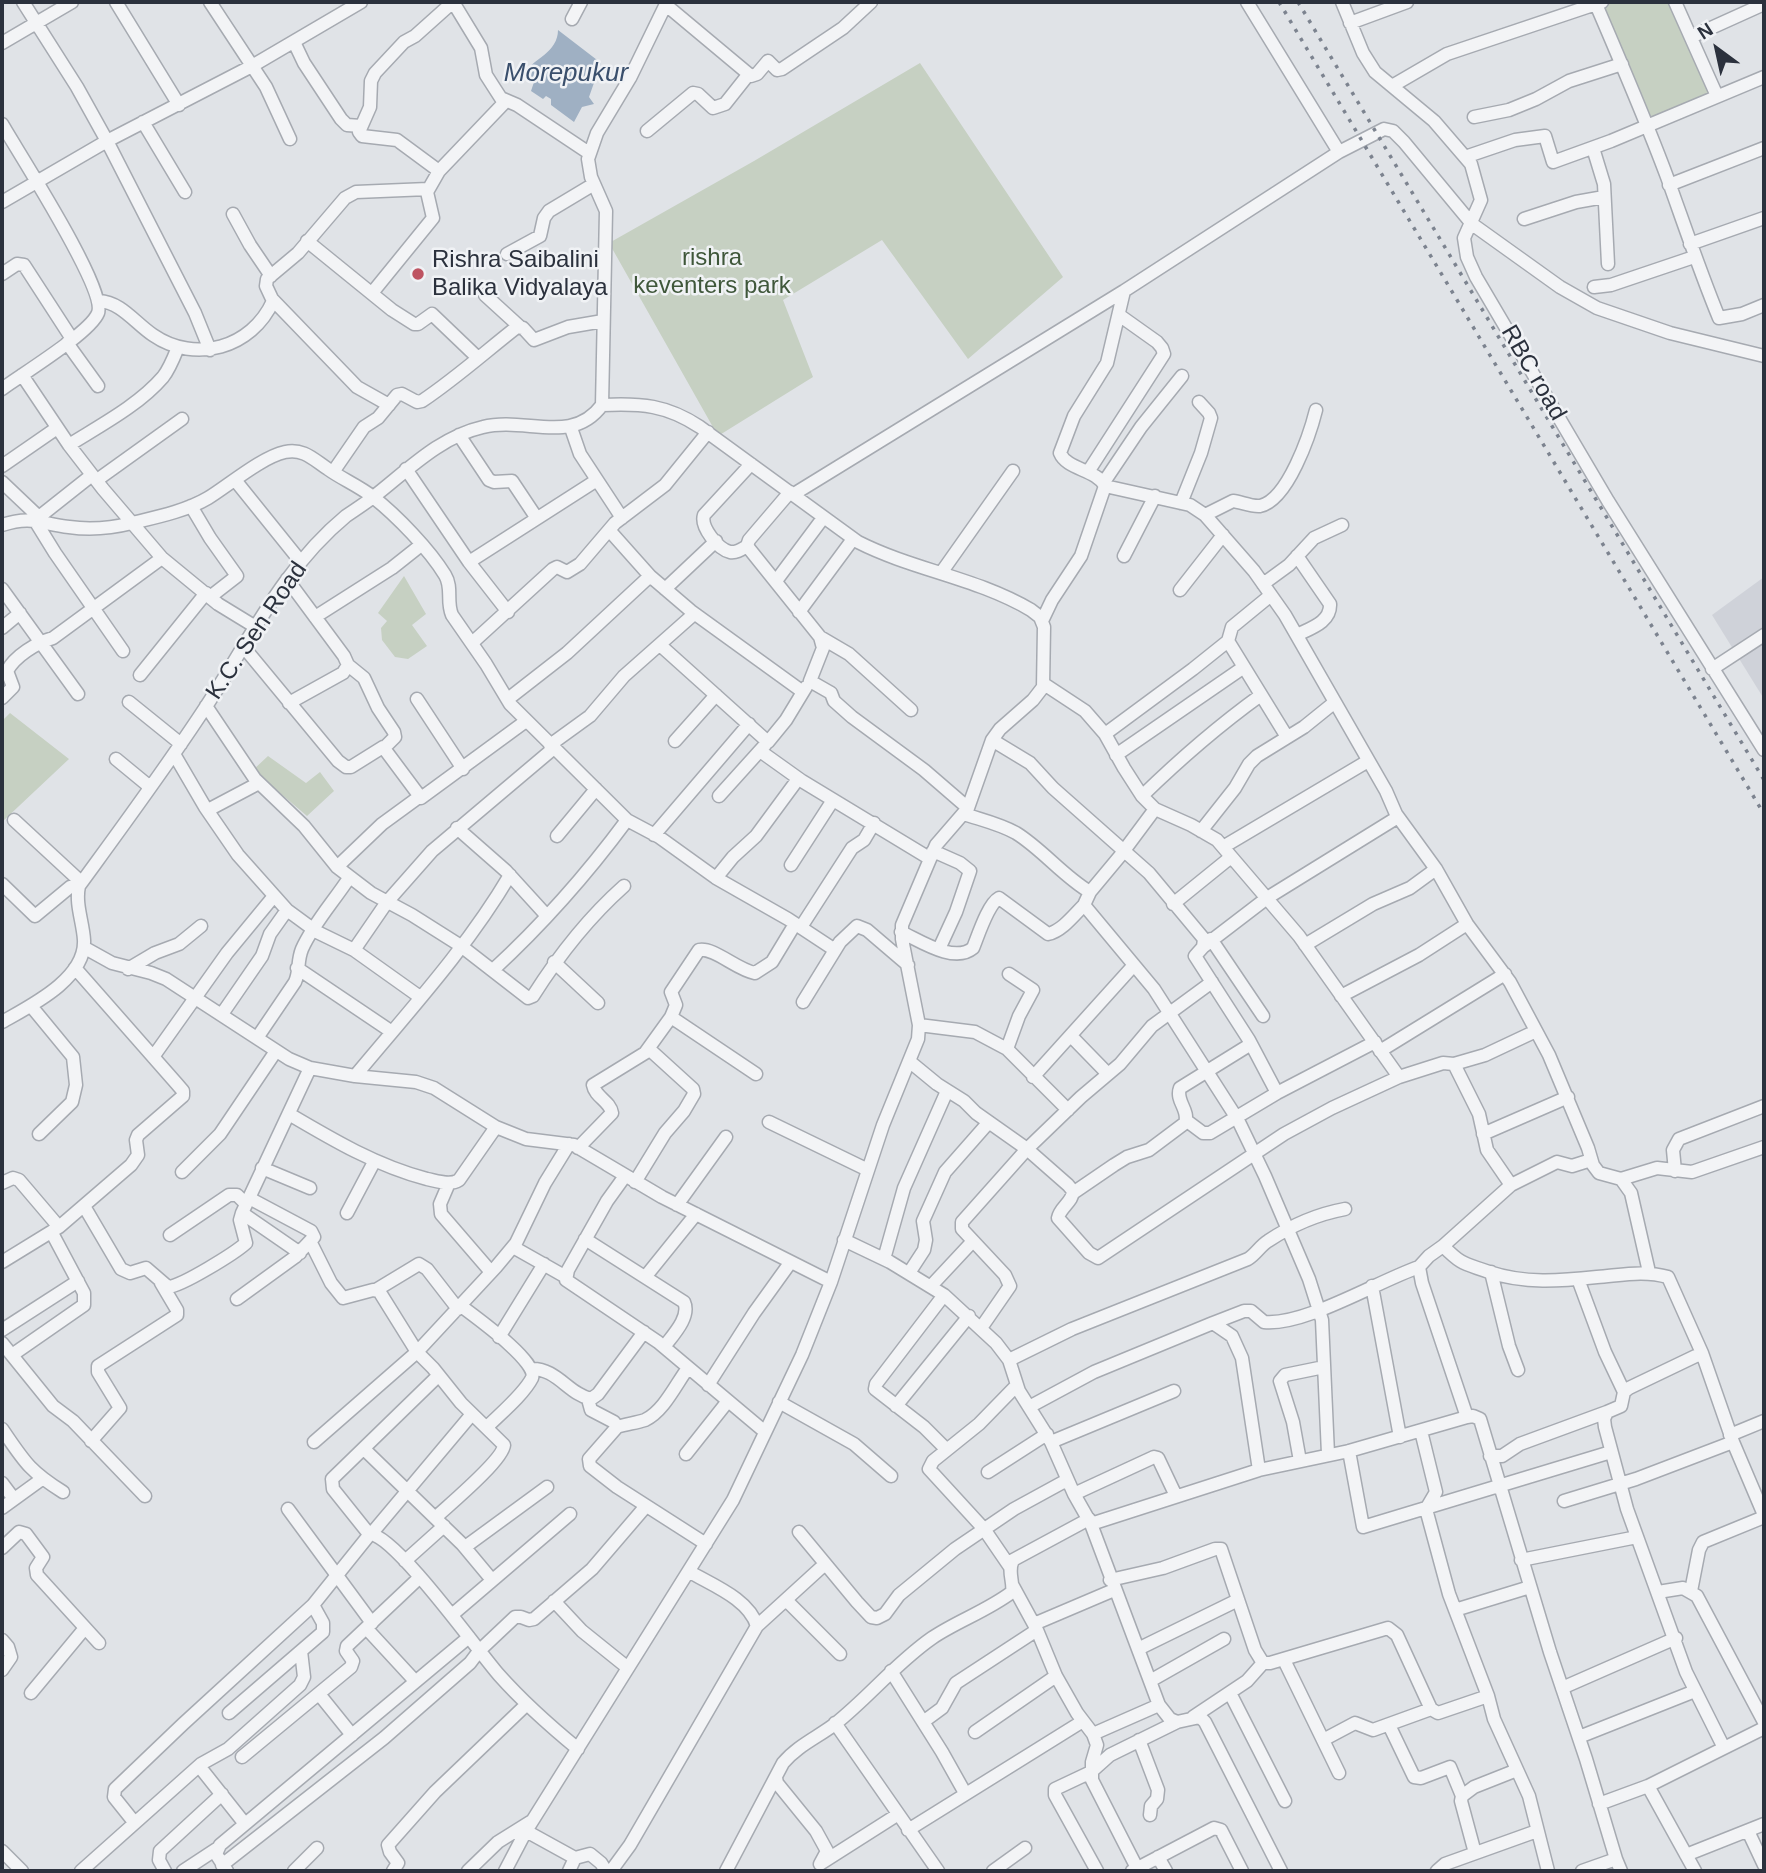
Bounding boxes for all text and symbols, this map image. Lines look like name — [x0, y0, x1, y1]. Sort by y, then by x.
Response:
north arrow — [1682, 14, 1752, 84]
text: N — [1694, 18, 1717, 44]
water label: Morepukur — [504, 58, 628, 90]
park label: rishra keventers park — [633, 244, 791, 300]
place label: Rishra Saibalini Balika Vidyalaya — [432, 246, 608, 302]
marker: Rishra Saibalini Balika Vidyalaya — [410, 266, 426, 282]
street label: RBC road — [1494, 320, 1572, 426]
street label: K.C. Sen Road — [200, 557, 314, 705]

